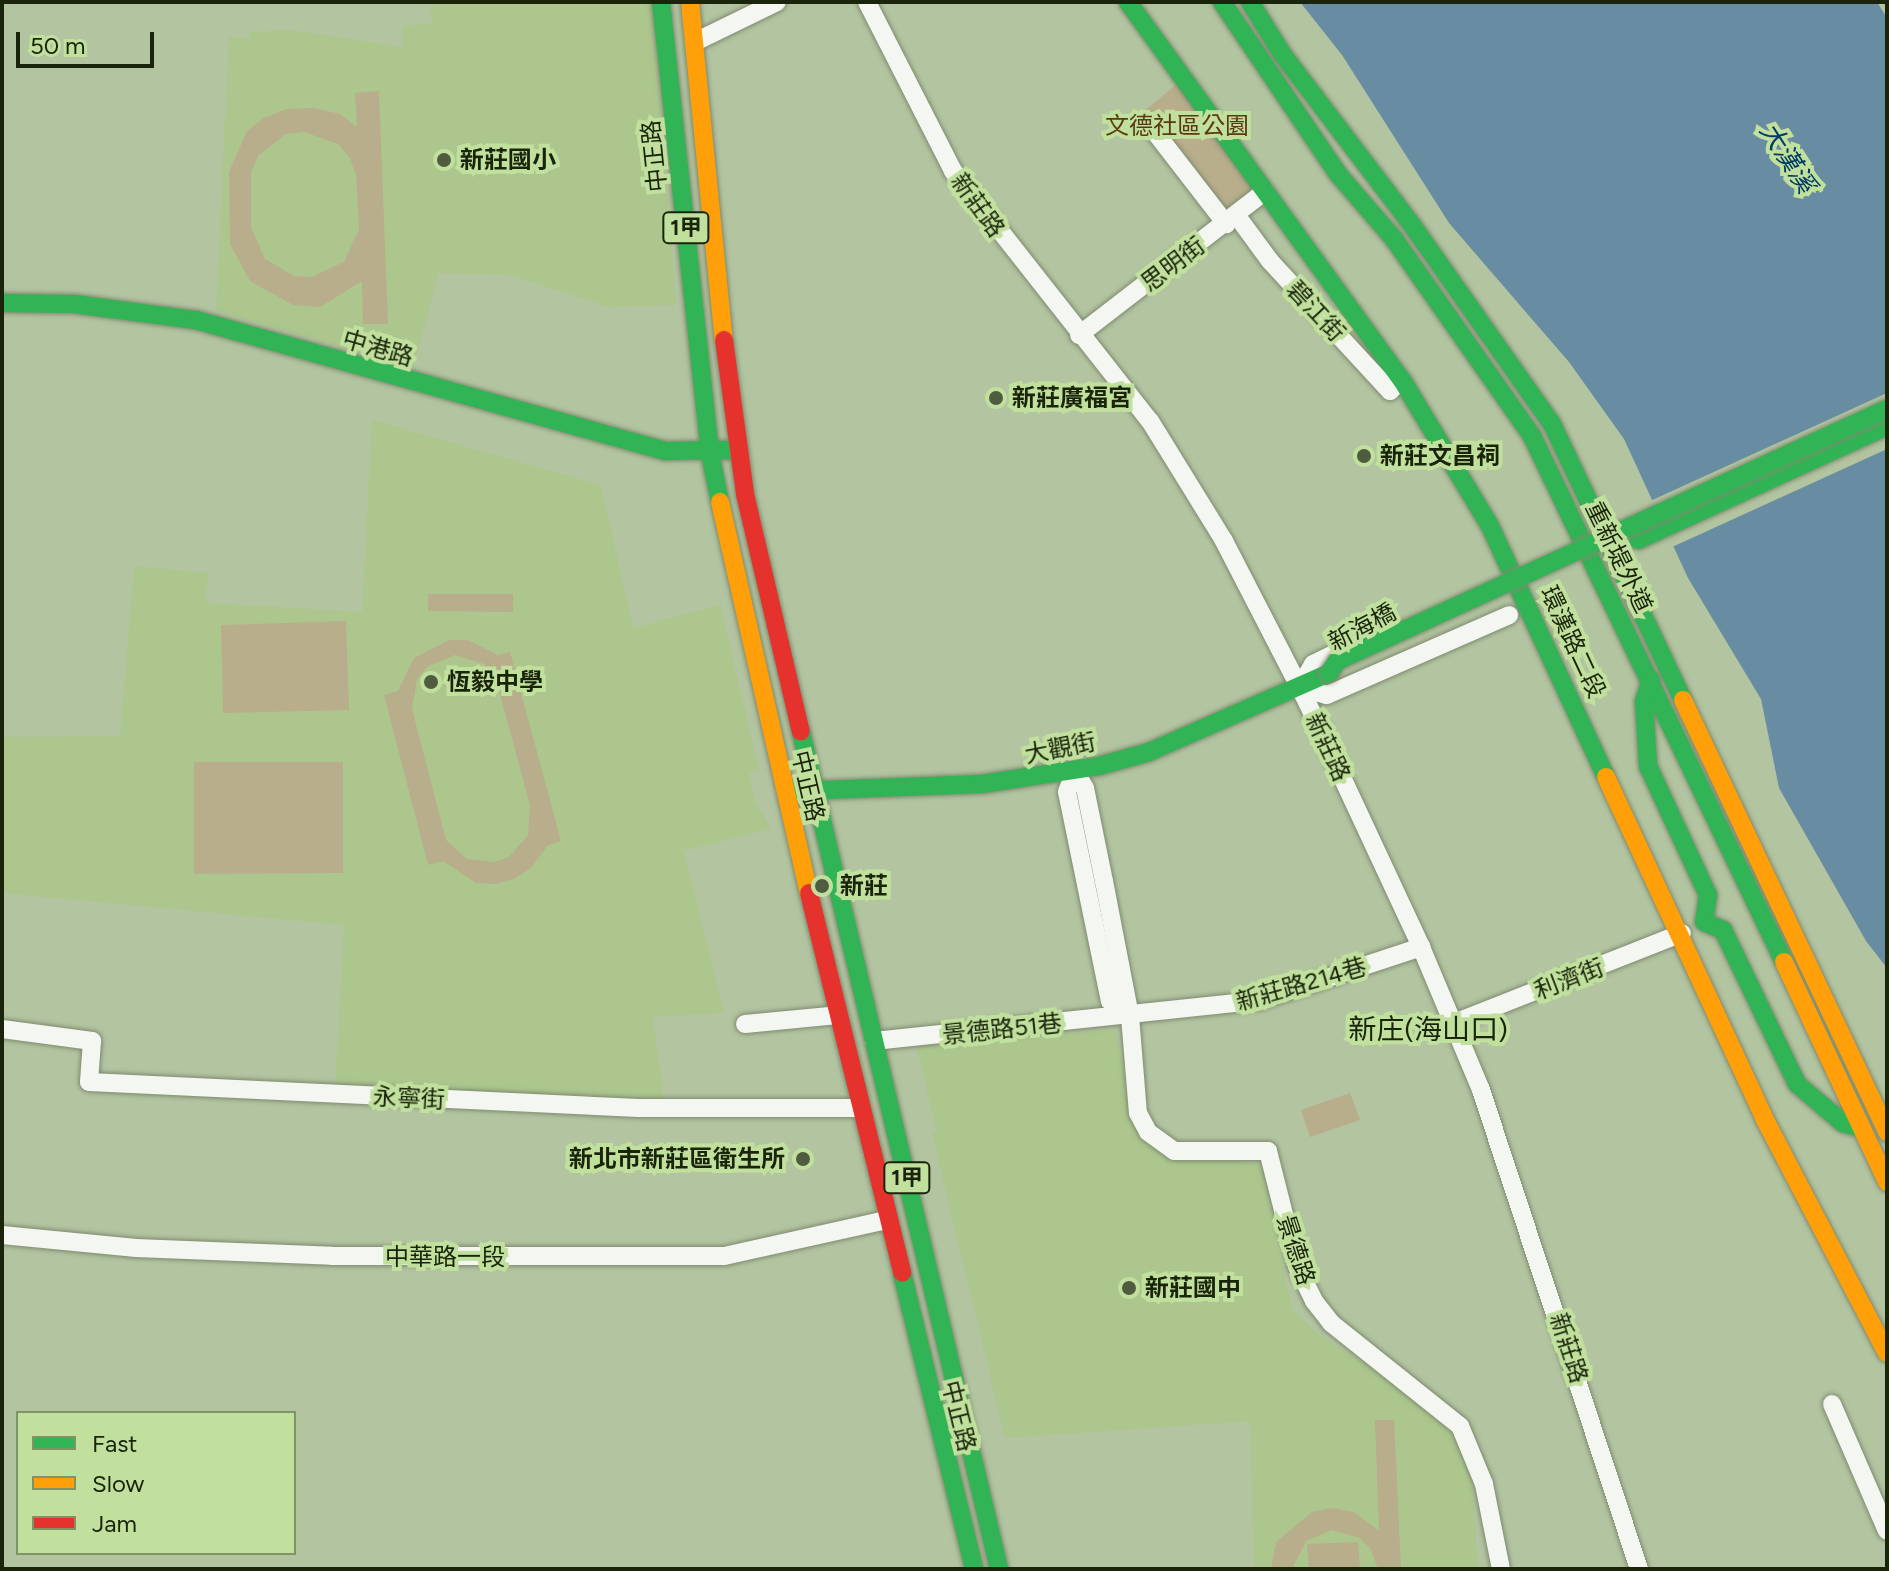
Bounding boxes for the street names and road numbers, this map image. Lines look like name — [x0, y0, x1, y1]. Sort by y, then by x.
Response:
street label: 中正路 — [636, 119, 672, 193]
street label: 新莊路 — [945, 167, 1011, 243]
road number: 1甲 — [662, 210, 710, 246]
street label: 思明街 — [1136, 231, 1210, 297]
street label: 碧江街 — [1281, 275, 1351, 347]
street label: 中港路 — [339, 324, 417, 372]
street label: 重新堤外道 — [1580, 497, 1658, 617]
street label: 環漢路二段 — [1535, 582, 1611, 702]
street label: 新海橋 — [1323, 597, 1401, 657]
street label: 新莊路 — [1300, 708, 1356, 786]
street label: 大觀街 — [1022, 727, 1098, 769]
street label: 中正路 — [786, 748, 830, 824]
street label: 新莊路214巷 — [1233, 952, 1369, 1016]
street label: 利濟街 — [1530, 953, 1608, 1005]
street label: 景德路51巷 — [941, 1008, 1063, 1050]
street label: 永寧街 — [372, 1082, 446, 1114]
road number: 1甲 — [883, 1160, 931, 1196]
street label: 景德路 — [1271, 1211, 1321, 1289]
street label: 中華路一段 — [385, 1243, 505, 1271]
street label: 新莊路 — [1544, 1309, 1594, 1387]
street label: 中正路 — [936, 1378, 982, 1454]

